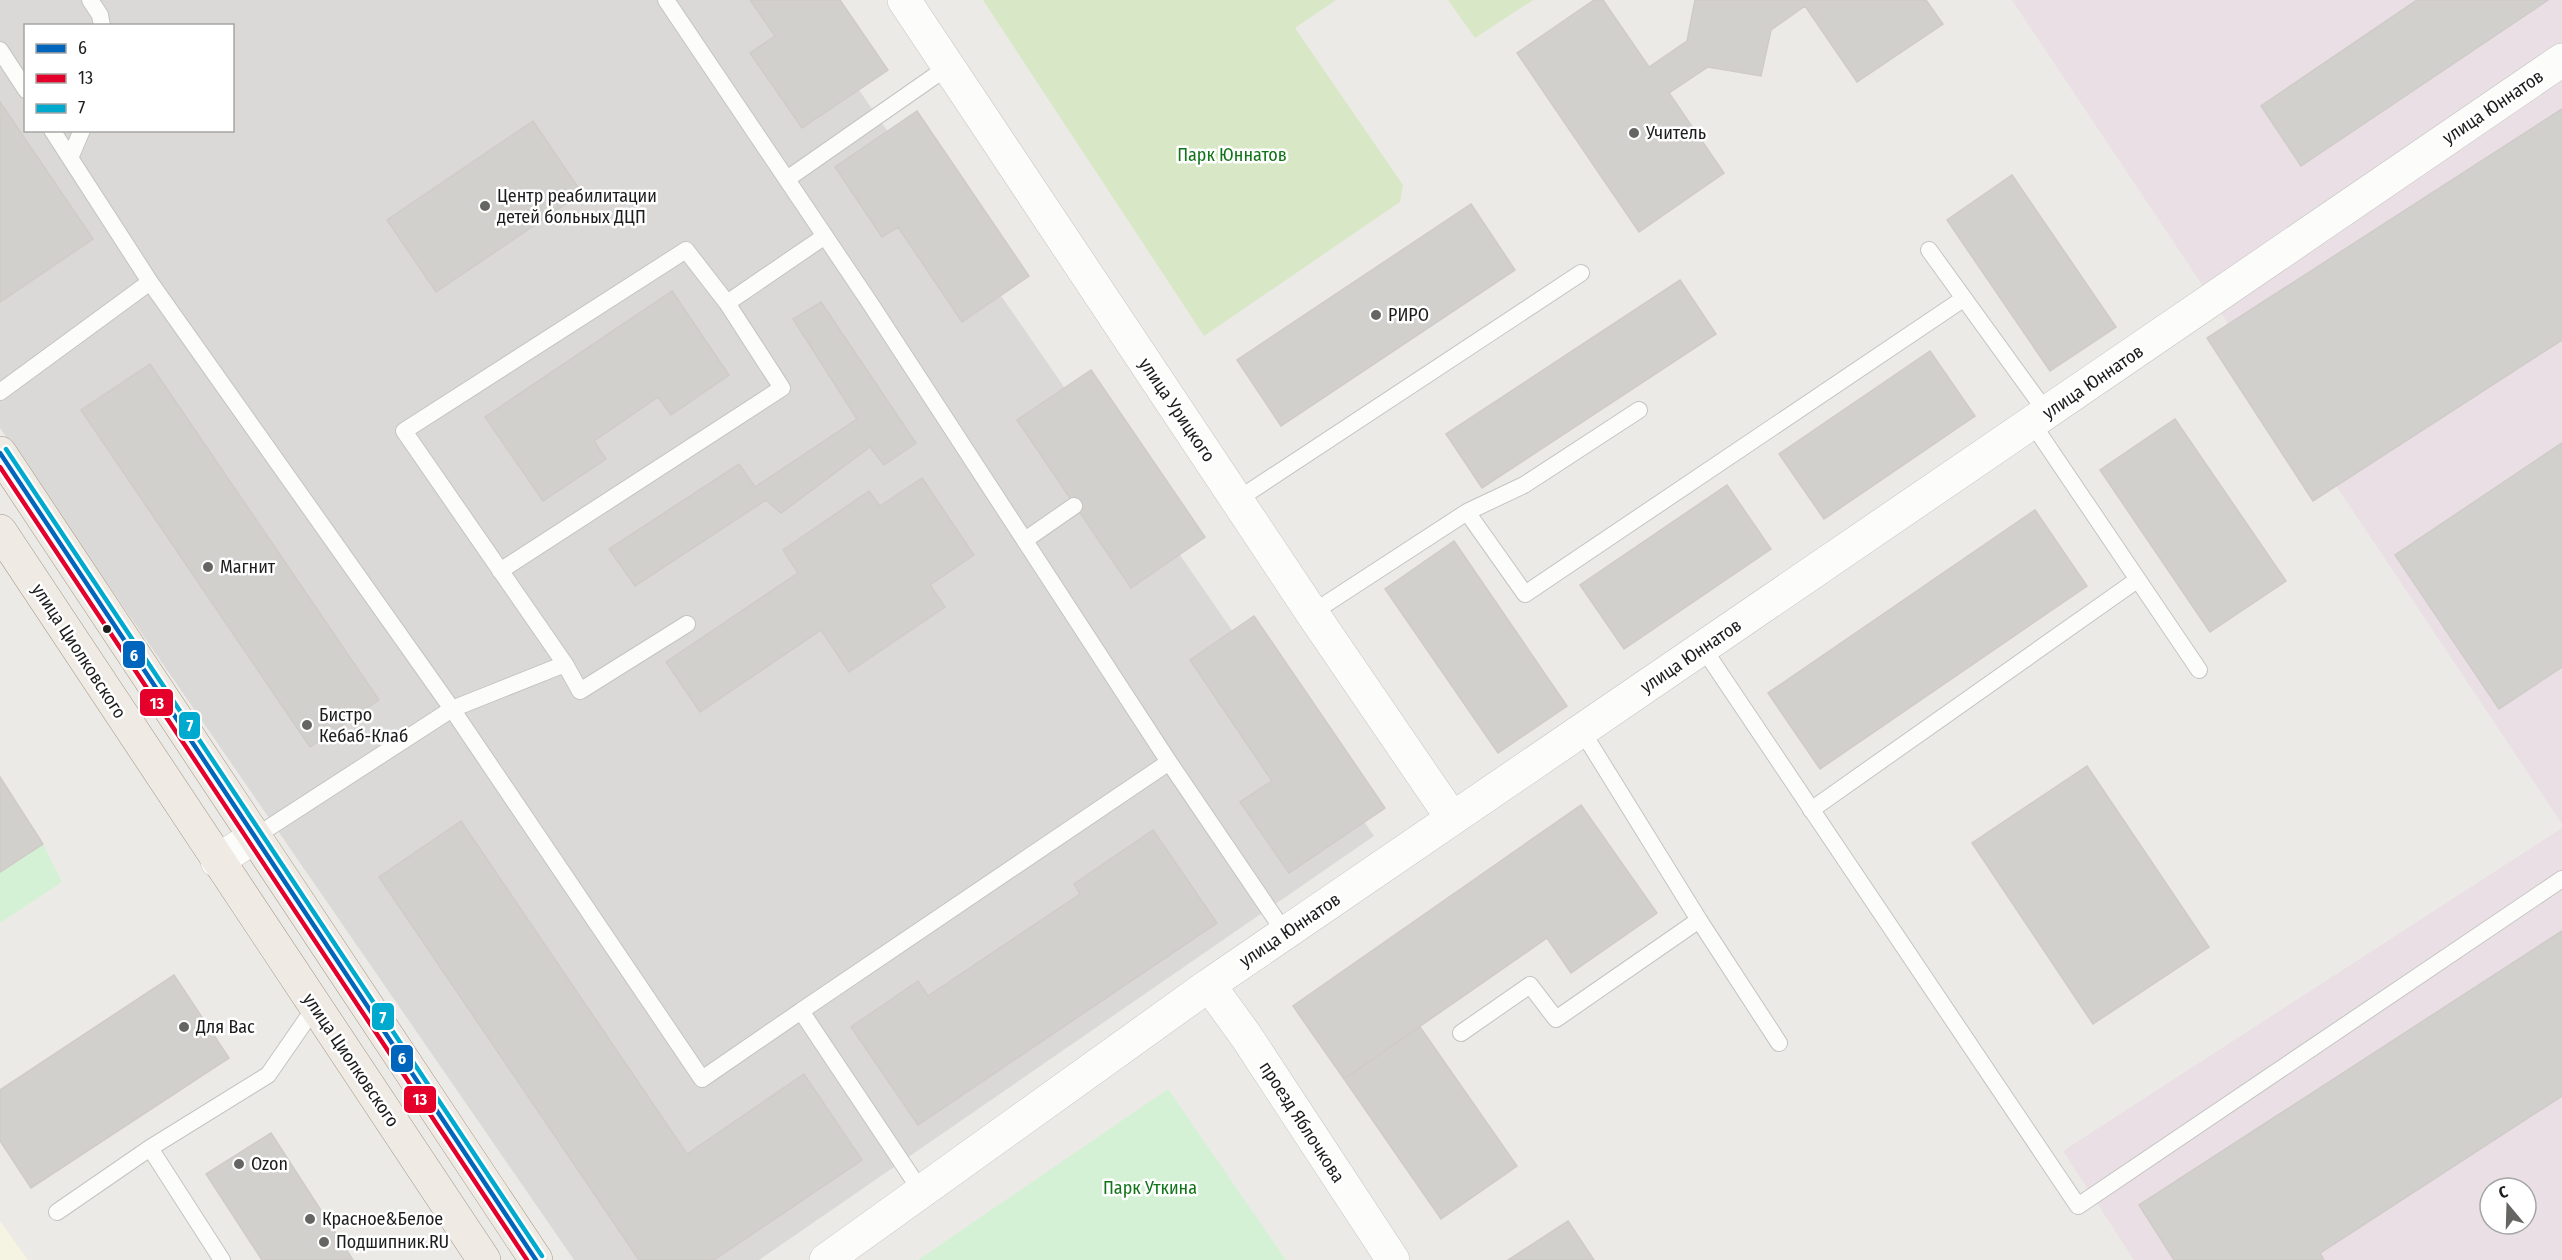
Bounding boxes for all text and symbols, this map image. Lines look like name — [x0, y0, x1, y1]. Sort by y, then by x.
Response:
legend — [24, 24, 234, 132]
text: 6 — [78, 37, 87, 59]
street label: улица Юннатов — [2438, 65, 2548, 149]
text: 13 — [78, 67, 93, 89]
text: 7 — [78, 97, 85, 119]
place label: Учитель — [1645, 122, 1706, 144]
marker: Учитель — [1627, 126, 1641, 140]
park label: Парк Юннатов — [1177, 144, 1287, 166]
place label: Центр реабилитации детей больных ДЦП — [497, 185, 657, 228]
marker: Центр реабилитации детей больных ДЦП — [478, 199, 492, 213]
place label: РИРО — [1388, 304, 1429, 326]
marker: РИРО — [1369, 308, 1383, 322]
street label: улица Юннатов — [2038, 340, 2148, 424]
street label: улица Урицкого — [1134, 354, 1220, 466]
place label: Магнит — [220, 556, 276, 578]
marker: Магнит — [201, 560, 215, 574]
street label: улица Циолковского — [27, 579, 131, 723]
street label: улица Юннатов — [1636, 614, 1746, 698]
unlabelled marker — [101, 623, 113, 635]
line badge: 6 — [122, 640, 146, 669]
text: 6 — [130, 646, 138, 665]
line badge: 13 — [139, 688, 174, 717]
text: 13 — [150, 694, 165, 713]
place label: Бистро Кебаб-Клаб — [319, 704, 408, 747]
line badge: 7 — [178, 711, 201, 740]
text: 7 — [187, 716, 194, 735]
marker: Бистро Кебаб-Клаб — [300, 718, 314, 732]
street label: улица Юннатов — [1235, 888, 1345, 972]
street label: улица Циолковского — [298, 989, 404, 1131]
line badge: 7 — [371, 1002, 395, 1031]
text: 7 — [380, 1008, 387, 1027]
place label: Для Вас — [195, 1016, 255, 1038]
marker: Для Вас — [177, 1020, 191, 1034]
line badge: 6 — [390, 1044, 414, 1073]
text: 6 — [398, 1049, 406, 1068]
street label: проезд Яблочкова — [1255, 1057, 1350, 1187]
line badge: 13 — [403, 1085, 437, 1114]
text: 13 — [413, 1090, 428, 1109]
place label: Ozon — [251, 1153, 288, 1175]
marker: Ozon — [232, 1157, 246, 1171]
north arrow — [2478, 1176, 2538, 1236]
park label: Парк Уткина — [1103, 1177, 1197, 1199]
text: С — [2496, 1182, 2511, 1203]
place label: Красное&Белое — [322, 1208, 443, 1230]
marker: Красное&Белое — [303, 1212, 317, 1226]
place label: Подшипник.RU — [336, 1231, 449, 1253]
marker: Подшипник.RU — [317, 1235, 331, 1249]

